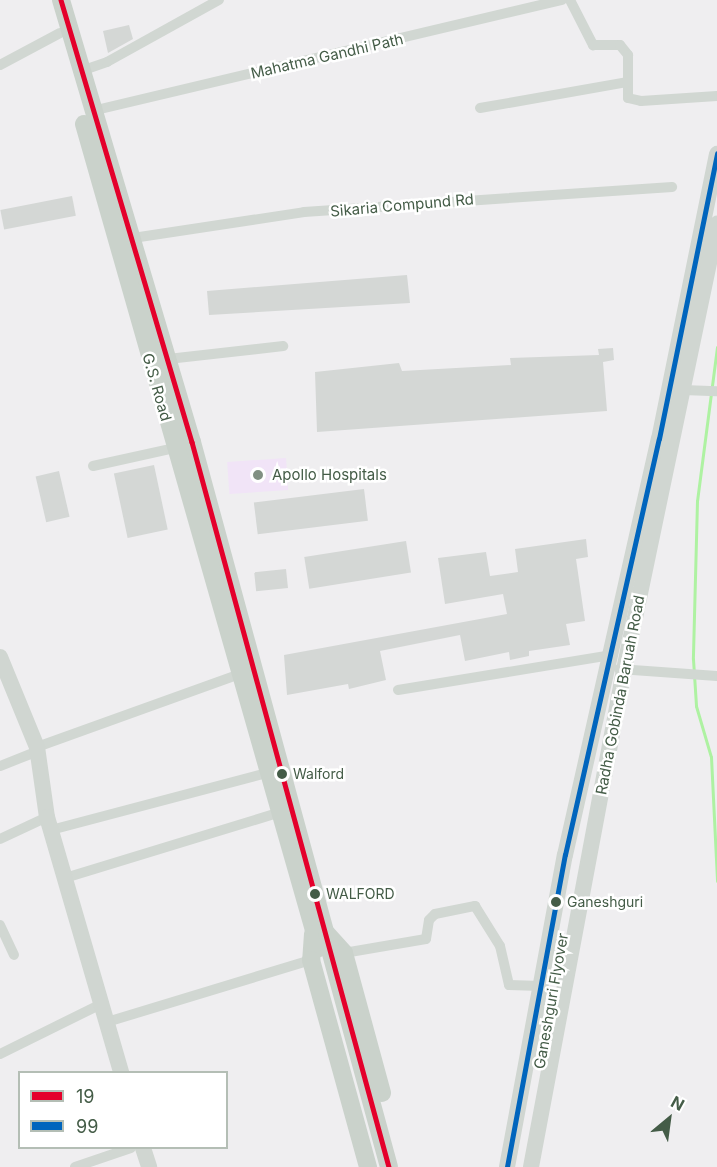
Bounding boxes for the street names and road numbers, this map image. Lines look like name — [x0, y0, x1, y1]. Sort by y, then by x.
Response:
street label: Mahatma Gandhi Path — [249, 30, 405, 82]
street label: Sikaria Compund Rd — [329, 190, 475, 220]
street label: G.S. Road — [139, 351, 175, 423]
street label: Radha Gobinda Baruah Road — [592, 594, 648, 796]
street label: Ganeshguri Flyover — [530, 932, 572, 1070]

